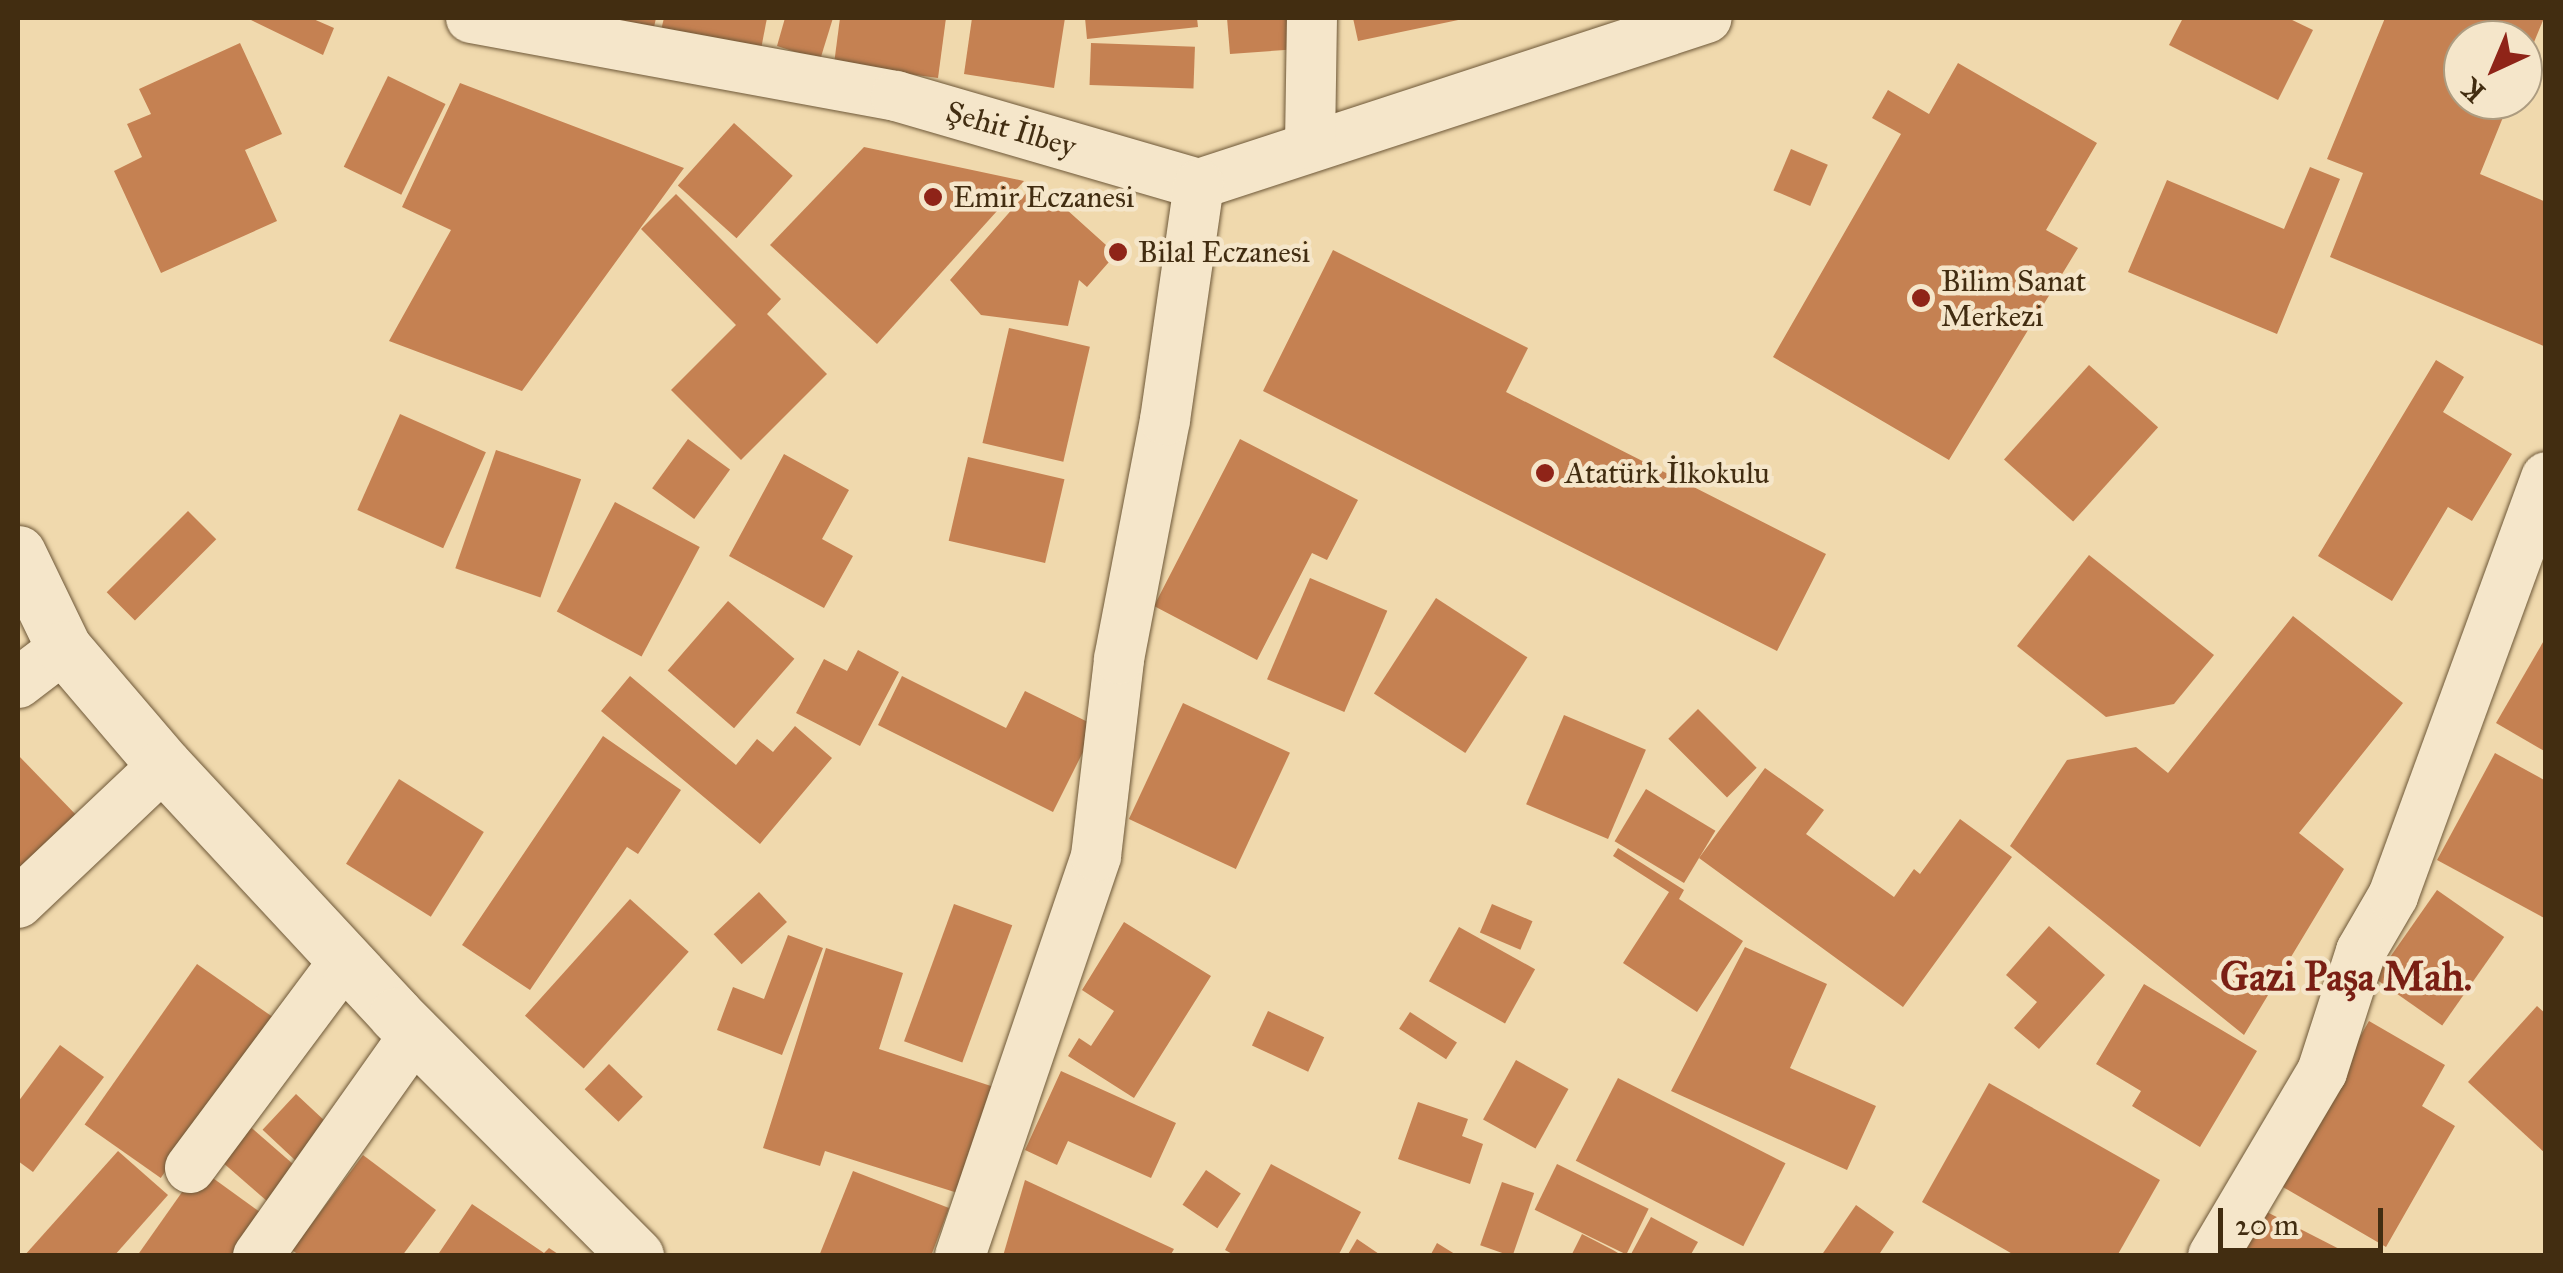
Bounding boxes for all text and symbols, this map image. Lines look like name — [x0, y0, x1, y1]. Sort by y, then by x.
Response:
north arrow — [2443, 20, 2543, 120]
text: K — [2454, 71, 2493, 110]
street label: Şehit İlbey — [942, 93, 1080, 165]
place label: Emir Eczanesi — [953, 179, 1134, 215]
marker: Emir Eczanesi — [922, 186, 944, 208]
place label: Bilal Eczanesi — [1138, 234, 1310, 270]
marker: Bilal Eczanesi — [1107, 241, 1129, 263]
place label: Bilim Sanat Merkezi — [1941, 263, 2086, 334]
marker: Bilim Sanat Merkezi — [1910, 287, 1932, 309]
place label: Atatürk İlkokulu — [1565, 455, 1770, 491]
marker: Atatürk İlkokulu — [1534, 462, 1556, 484]
district label: Gazi Paşa Mah. — [2220, 953, 2472, 1001]
scale bar — [2223, 1188, 2388, 1250]
text: 20 m — [2235, 1207, 2299, 1243]

